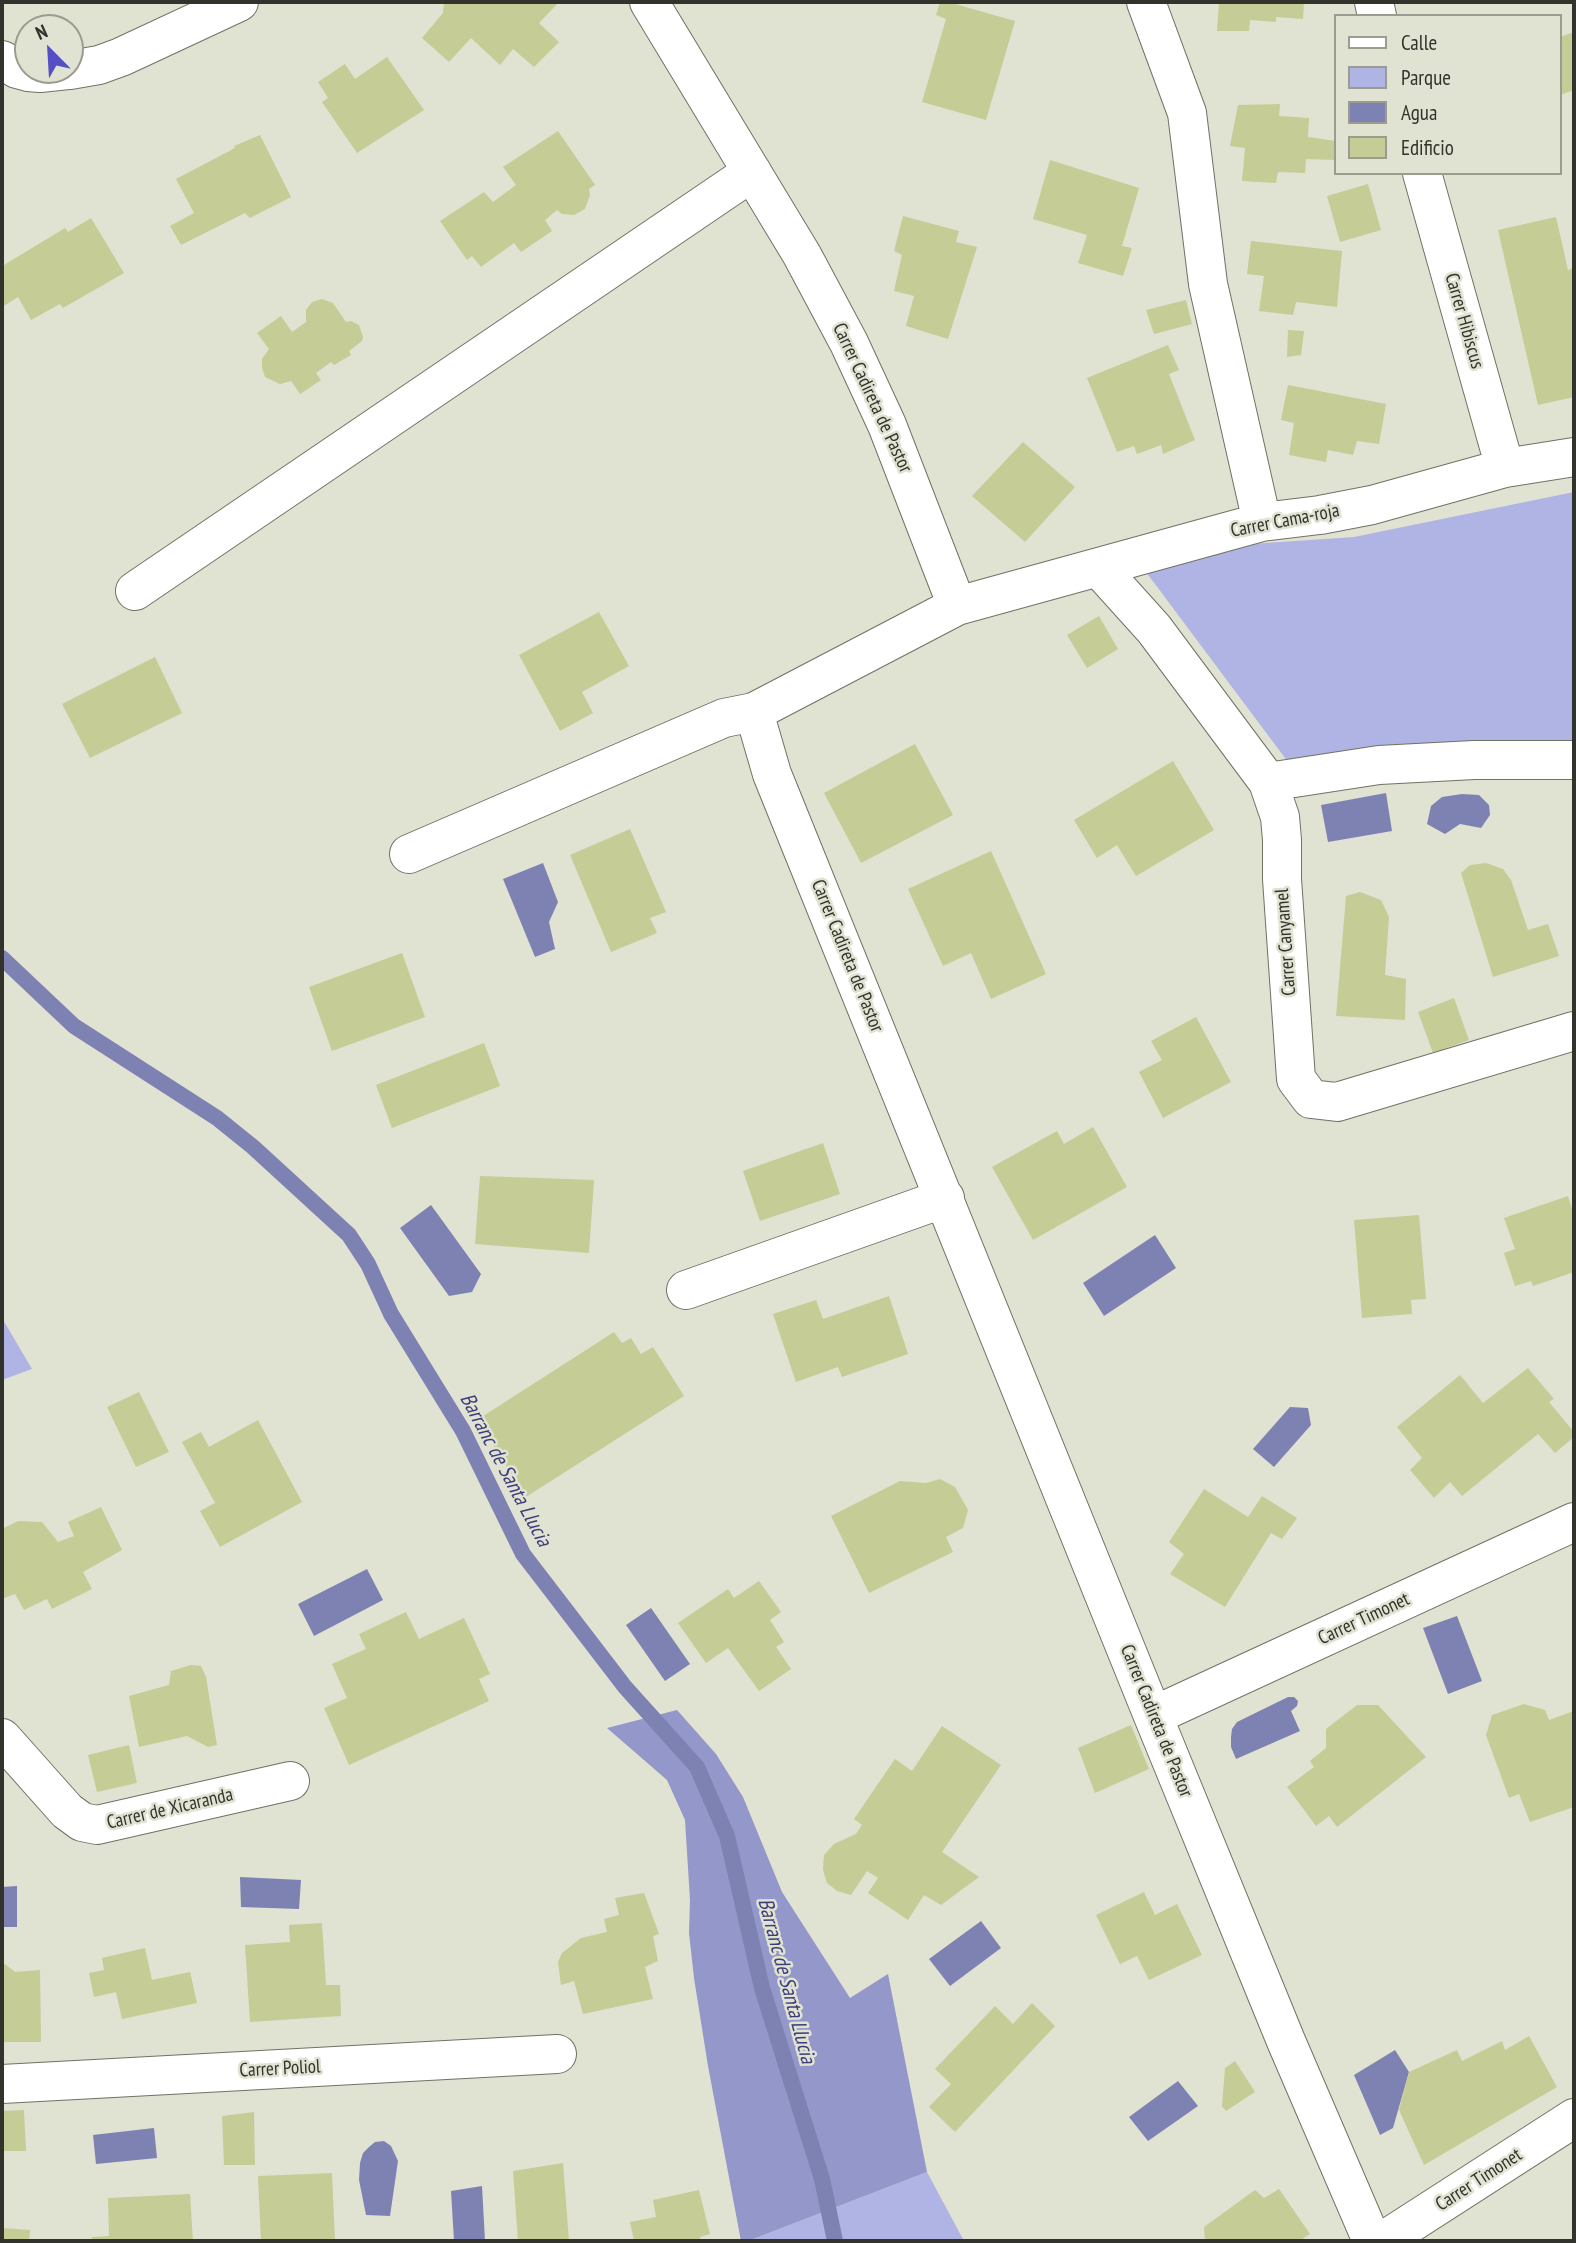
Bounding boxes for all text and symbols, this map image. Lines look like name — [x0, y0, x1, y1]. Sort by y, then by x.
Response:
north arrow — [14, 14, 84, 84]
legend — [1334, 14, 1562, 175]
text: N — [32, 19, 51, 45]
text: Calle — [1401, 29, 1437, 56]
text: Parque — [1401, 64, 1451, 91]
text: Agua — [1401, 99, 1437, 126]
text: Edificio — [1401, 134, 1454, 161]
street label: Carrer Hibiscus — [1440, 271, 1488, 371]
street label: Carrer Cadireta de Pastor — [827, 320, 917, 476]
street label: Carrer Cama-roja — [1229, 499, 1341, 543]
street label: Carrer Cadireta de Pastor — [806, 876, 888, 1036]
street label: Carrer Canyamel — [1271, 888, 1301, 996]
water label: Barranc de Santa Llucia — [454, 1389, 556, 1551]
street label: Carrer Timonet — [1315, 1588, 1413, 1650]
street label: Carrer Cadireta de Pastor — [1115, 1641, 1197, 1801]
street label: Carrer de Xicaranda — [105, 1783, 235, 1835]
water label: Barranc de Santa Llucia — [752, 1896, 820, 2066]
street label: Carrer Poliol — [239, 2055, 321, 2083]
street label: Carrer Timonet — [1432, 2144, 1526, 2216]

